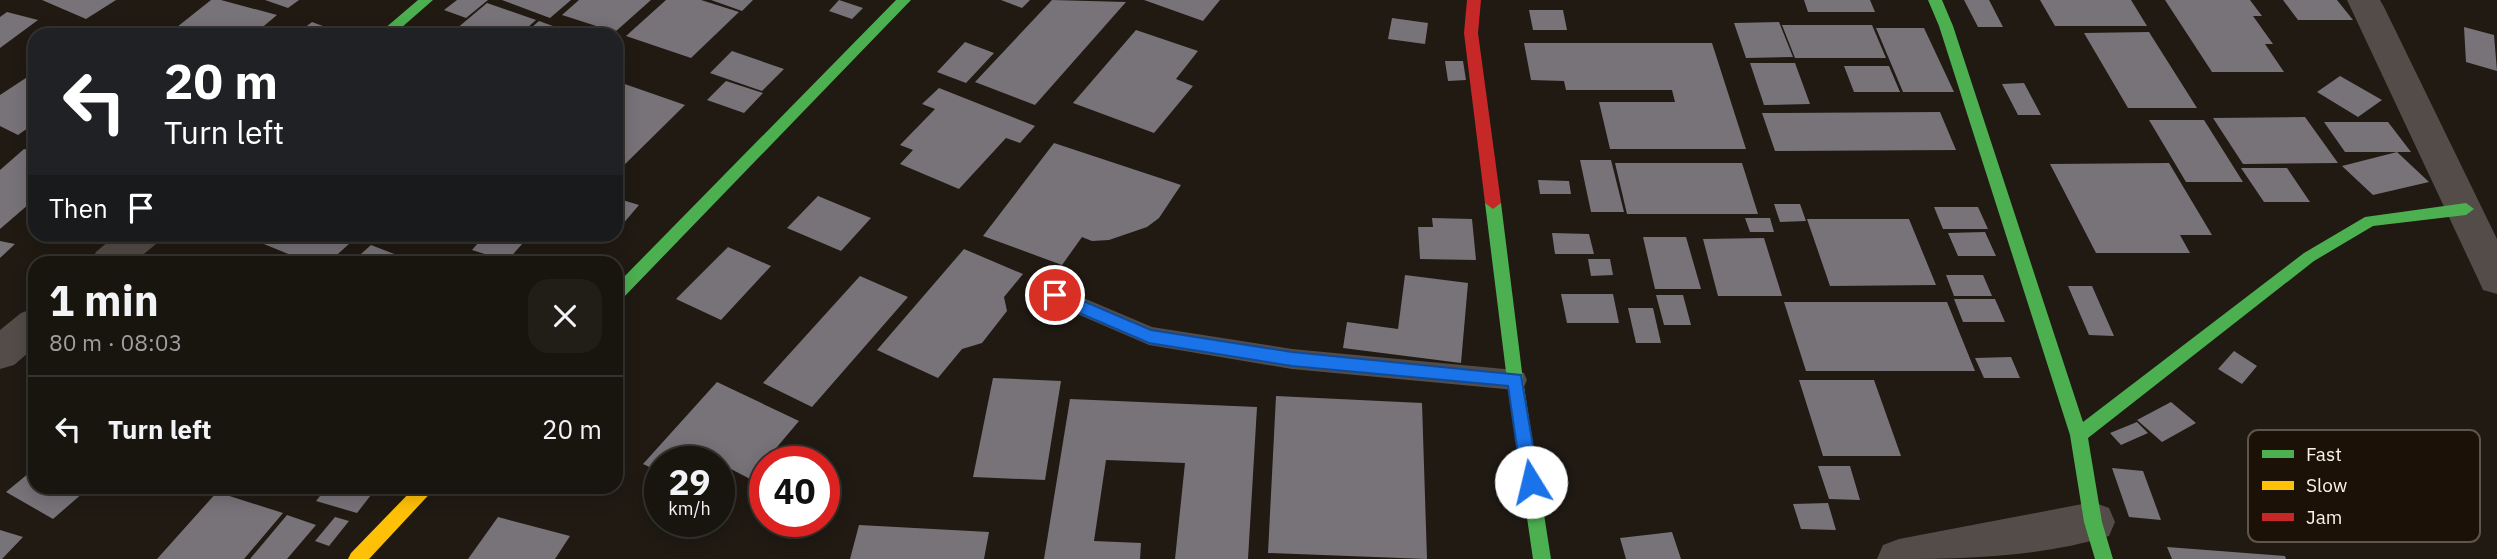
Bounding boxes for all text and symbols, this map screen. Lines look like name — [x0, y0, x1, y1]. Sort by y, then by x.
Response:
text: 20 m — [164, 49, 278, 112]
icon: left — [49, 56, 140, 147]
text: Turn left — [164, 111, 284, 153]
icon: arrive — [122, 189, 160, 227]
text: Then — [49, 191, 108, 225]
pin — [1025, 265, 1085, 325]
text: 1 min — [49, 273, 159, 328]
icon: arrive — [1036, 276, 1074, 314]
button: close — [528, 279, 602, 353]
text: 80 m · 08:03 — [49, 327, 182, 357]
icon: left — [49, 410, 87, 448]
text: Turn left — [108, 412, 211, 446]
text: 20 m — [542, 412, 602, 446]
legend — [2248, 430, 2480, 542]
text: Fast — [2306, 442, 2342, 466]
position arrow — [1494, 445, 1568, 519]
speed limit sign: 40 — [749, 446, 840, 537]
text: 29 — [668, 459, 711, 505]
text: Slow — [2306, 473, 2347, 497]
text: km/h — [668, 497, 711, 520]
text: Jam — [2306, 505, 2342, 529]

